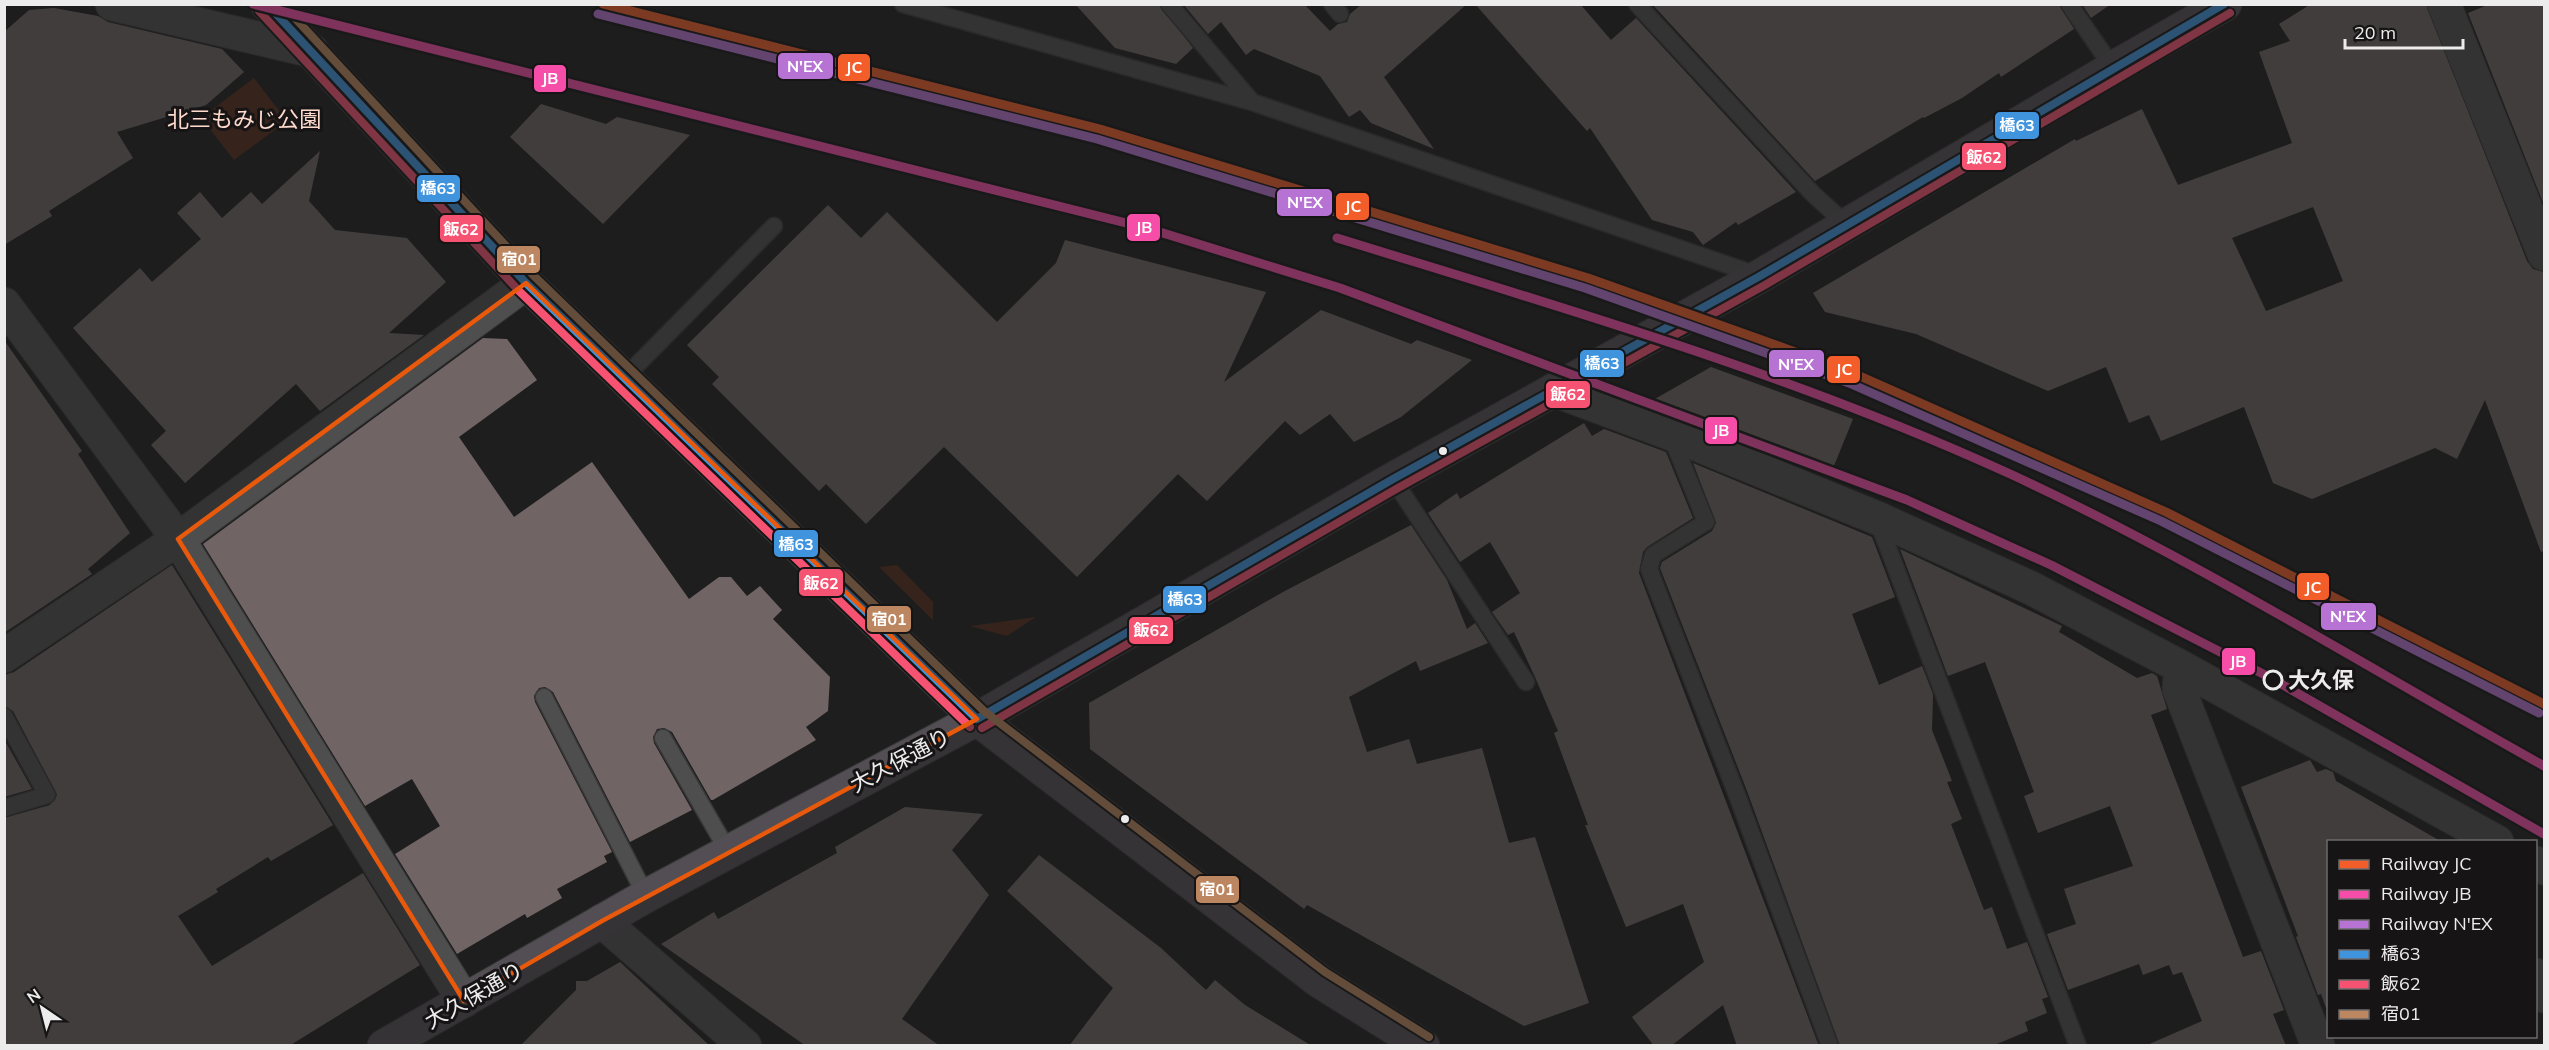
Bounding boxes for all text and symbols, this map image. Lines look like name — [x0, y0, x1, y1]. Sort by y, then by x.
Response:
scale bar — [2345, 12, 2464, 50]
text: 20 m — [2354, 21, 2396, 44]
line badge: N'EX — [777, 52, 834, 80]
line badge: JC — [837, 53, 871, 82]
text: N'EX — [787, 56, 823, 76]
text: JC — [846, 57, 862, 77]
line badge: JB — [533, 64, 567, 93]
text: JB — [542, 68, 558, 88]
park label: 北三もみじ公園 — [167, 105, 321, 133]
line badge: 橋63 — [1994, 111, 2040, 140]
text: 橋63 — [1999, 115, 2035, 135]
line badge: 飯62 — [1961, 142, 2007, 171]
text: 飯62 — [1965, 147, 2002, 167]
line badge: 橋63 — [416, 174, 461, 203]
text: 橋63 — [420, 178, 456, 198]
line badge: N'EX — [1276, 188, 1333, 217]
text: N'EX — [1287, 192, 1323, 212]
line badge: JC — [1335, 192, 1370, 221]
text: JC — [1345, 196, 1361, 216]
line badge: JB — [1126, 213, 1161, 242]
line badge: 飯62 — [439, 214, 484, 243]
text: JB — [1136, 217, 1152, 237]
text: 飯62 — [442, 219, 479, 239]
line badge: 宿01 — [496, 245, 541, 274]
text: 宿01 — [501, 249, 537, 269]
line badge: 橋63 — [1579, 349, 1625, 378]
line badge: N'EX — [1768, 349, 1825, 378]
text: 橋63 — [1584, 353, 1620, 373]
text: N'EX — [1778, 354, 1814, 374]
line badge: JC — [1826, 355, 1861, 384]
text: JC — [1836, 359, 1852, 379]
line badge: 飯62 — [1545, 380, 1591, 409]
text: 飯62 — [1549, 384, 1586, 404]
line badge: JB — [1704, 416, 1738, 445]
text: JB — [1713, 420, 1729, 440]
unlabelled marker — [1437, 445, 1449, 457]
line badge: 橋63 — [773, 529, 819, 558]
text: 橋63 — [778, 534, 814, 554]
line badge: 飯62 — [798, 568, 844, 597]
line badge: JC — [2296, 572, 2330, 601]
text: 飯62 — [802, 573, 839, 593]
text: JC — [2305, 577, 2321, 597]
line badge: 橋63 — [1162, 585, 1207, 614]
text: 橋63 — [1167, 589, 1203, 609]
line badge: N'EX — [2320, 602, 2377, 631]
line badge: 宿01 — [866, 605, 912, 633]
text: N'EX — [2330, 606, 2366, 626]
text: 宿01 — [871, 609, 907, 629]
line badge: 飯62 — [1128, 616, 1174, 645]
text: 飯62 — [1132, 620, 1169, 640]
line badge: JB — [2221, 647, 2256, 676]
text: JB — [2230, 651, 2246, 671]
place label: 大久保 — [2288, 666, 2354, 694]
marker: 大久保 — [2263, 670, 2283, 690]
street label: 大久保通り — [845, 722, 955, 798]
unlabelled marker — [1119, 813, 1131, 825]
legend — [2327, 840, 2537, 1038]
text: Railway JC — [2381, 852, 2471, 875]
line badge: 宿01 — [1195, 875, 1240, 904]
text: 宿01 — [1199, 879, 1235, 899]
text: Railway JB — [2381, 882, 2471, 905]
text: Railway N'EX — [2381, 912, 2493, 935]
text: 橋63 — [2381, 942, 2421, 965]
street label: 大久保通り — [419, 955, 529, 1035]
text: 飯62 — [2381, 972, 2421, 995]
north arrow — [12, 978, 72, 1038]
text: N — [23, 984, 44, 1007]
text: 宿01 — [2381, 1002, 2421, 1025]

